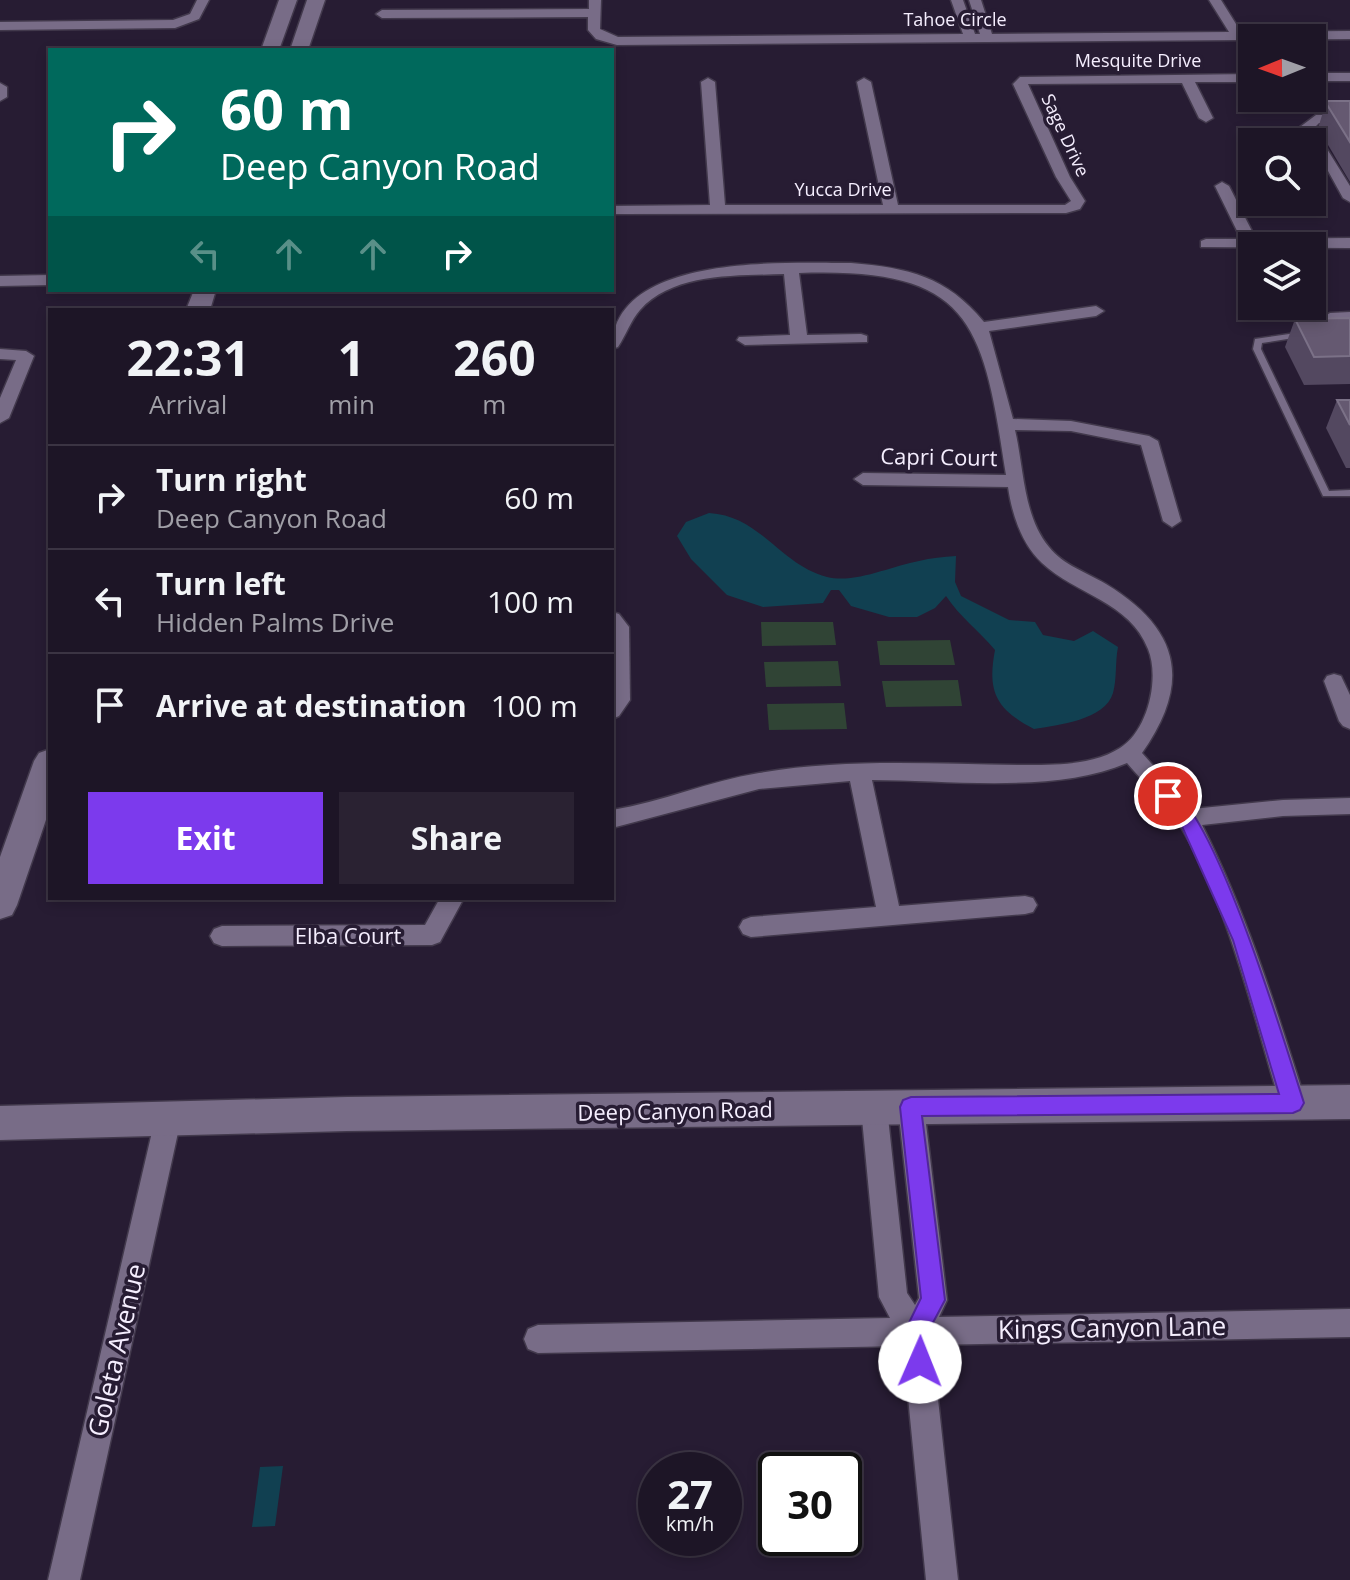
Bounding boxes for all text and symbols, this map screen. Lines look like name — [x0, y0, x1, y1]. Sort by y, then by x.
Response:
street label: Tahoe Circle — [903, 7, 1007, 31]
north arrow — [1238, 24, 1326, 112]
map controls — [1238, 24, 1326, 320]
street label: Mesquite Drive — [1075, 48, 1201, 72]
text: 60 m — [220, 70, 354, 146]
icon: right — [88, 80, 192, 184]
street label: Sage Drive — [1036, 90, 1096, 180]
button: search — [1238, 128, 1326, 216]
text: Deep Canyon Road — [220, 142, 540, 191]
street label: Yucca Drive — [794, 177, 892, 201]
icon: left — [183, 232, 227, 276]
icon: ahead — [267, 232, 311, 276]
icon: ahead — [351, 232, 395, 276]
icon: right — [435, 232, 479, 276]
button: layers — [1238, 232, 1326, 320]
text: 22:31 — [126, 325, 250, 390]
text: 1 — [338, 325, 365, 390]
text: 260 — [453, 325, 536, 390]
text: Arrival — [149, 386, 227, 422]
text: min — [328, 386, 375, 422]
text: m — [482, 386, 506, 422]
street label: Capri Court — [880, 440, 998, 472]
text: Turn right — [156, 459, 307, 500]
icon: right — [88, 475, 132, 519]
text: 60 m — [504, 477, 574, 518]
text: Deep Canyon Road — [156, 500, 387, 536]
text: Turn left — [156, 563, 286, 604]
icon: left — [88, 579, 132, 623]
text: 100 m — [487, 581, 574, 622]
text: Hidden Palms Drive — [156, 604, 394, 640]
icon: arrive — [88, 683, 132, 727]
text: Arrive at destination — [156, 685, 467, 726]
text: 100 m — [491, 685, 578, 726]
pin — [1134, 762, 1202, 830]
icon: arrive — [1146, 774, 1190, 818]
button: Exit — [88, 792, 323, 884]
button: Share — [339, 792, 574, 884]
street label: Elba Court — [295, 920, 401, 950]
street label: Deep Canyon Road — [577, 1093, 773, 1127]
street label: Goleta Avenue — [79, 1260, 153, 1440]
street label: Kings Canyon Lane — [998, 1307, 1226, 1347]
position arrow — [878, 1320, 962, 1404]
speed limit sign: 30 — [758, 1452, 862, 1556]
text: 27 — [667, 1466, 713, 1521]
text: km/h — [666, 1510, 714, 1537]

